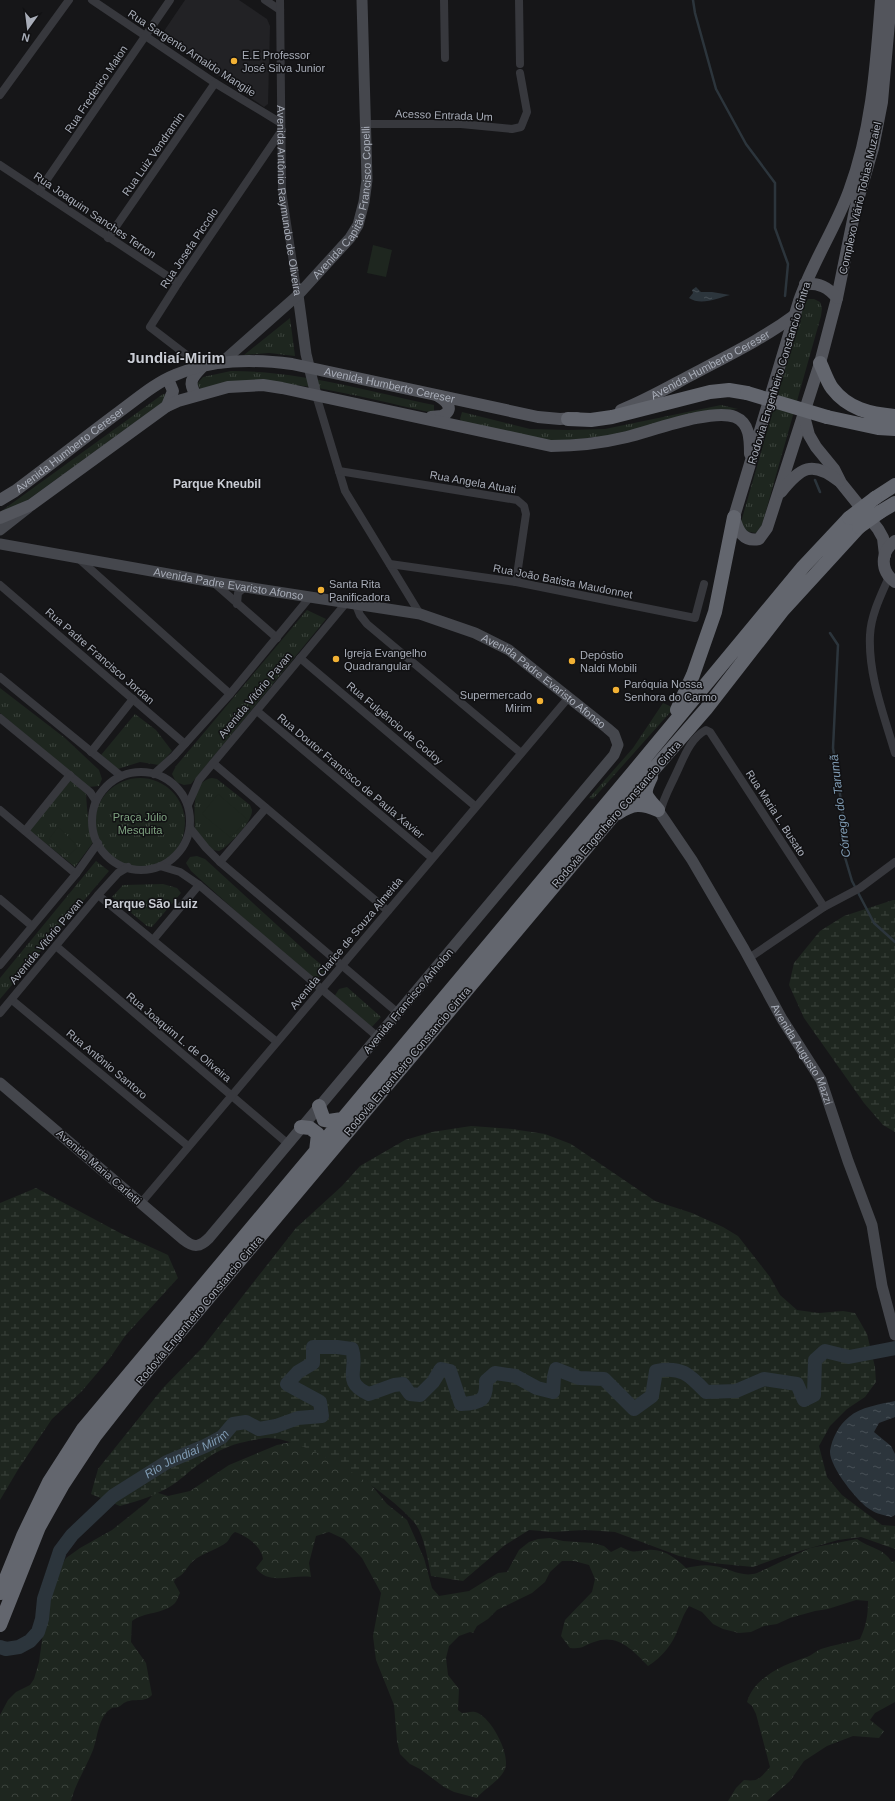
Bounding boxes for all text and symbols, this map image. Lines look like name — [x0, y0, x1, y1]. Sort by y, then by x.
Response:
street label: Rua Sargento Arnaldo Mangile — [126, 7, 258, 99]
north arrow — [8, 8, 48, 48]
text: N — [20, 31, 31, 44]
street label: Rua Frederico Maion — [62, 43, 130, 135]
place label: E.E Professor José Silva Junior — [242, 49, 325, 74]
marker: E.E Professor José Silva Junior — [229, 56, 239, 66]
street label: Avenida Antônio Raymundo de Oliveira — [275, 105, 304, 297]
street label: Acesso Entrada Um — [395, 107, 493, 123]
street label: Rua Luiz Vendramin — [120, 110, 186, 198]
street label: Complexo Viário Tobias Muzaiel — [837, 121, 883, 275]
street label: Avenida Capitão Francisco Copelli — [310, 126, 373, 281]
street label: Rua Joaquim Sanches Terron — [32, 170, 158, 260]
street label: Rua Josefa Piccolo — [158, 206, 220, 290]
street label: Rodovia Engenheiro Constancio Cintra — [745, 279, 813, 466]
street label: Avenida Humberto Cereser — [649, 328, 772, 402]
district label: Jundiaí-Mirim — [127, 349, 225, 366]
street label: Avenida Humberto Cereser — [323, 365, 456, 405]
street label: Avenida Humberto Cereser — [13, 404, 126, 495]
street label: Rua Angela Atuati — [429, 468, 517, 496]
district label: Parque Kneubil — [173, 477, 261, 491]
street label: Rua João Batista Maudonnet — [492, 562, 634, 600]
street label: Avenida Padre Evaristo Afonso — [153, 566, 304, 602]
place label: Santa Rita Panificadora — [329, 578, 391, 603]
marker: Santa Rita Panificadora — [316, 585, 326, 595]
street label: Rua Padre Francisco Jordan — [43, 606, 157, 706]
street label: Avenida Padre Evaristo Afonso — [480, 631, 608, 731]
place label: Igreja Evangelho Quadrangular — [344, 647, 427, 672]
place label: Depóstio Naldi Mobili — [580, 649, 637, 674]
street label: Avenida Vitório Pavan — [216, 650, 294, 740]
marker: Igreja Evangelho Quadrangular — [331, 654, 341, 664]
marker: Depóstio Naldi Mobili — [567, 656, 577, 666]
place label: Paróquia Nossa Senhora do Carmo — [624, 678, 717, 703]
street label: Rua Fulgêncio de Godoy — [345, 679, 446, 767]
marker: Paróquia Nossa Senhora do Carmo — [611, 685, 621, 695]
place label: Supermercado Mirim — [460, 689, 532, 714]
marker: Supermercado Mirim — [535, 696, 545, 706]
street label: Rua Doutor Francisco de Paula Xavier — [275, 711, 427, 841]
street label: Rodovia Engenheiro Constancio Cintra — [549, 738, 683, 890]
water label: Córrego do Tarumã — [827, 753, 853, 858]
street label: Rua Maria L. Busato — [744, 768, 808, 858]
park label: Praça Júlio Mesquita — [113, 811, 167, 836]
street label: Avenida Clarice de Souza Almeida — [287, 874, 405, 1011]
street label: Avenida Vitório Pavan — [7, 896, 85, 986]
district label: Parque São Luiz — [104, 897, 198, 911]
street label: Avenida Francisco Anholon — [361, 946, 455, 1056]
street label: Rodovia Engenheiro Constancio Cintra — [341, 984, 473, 1138]
street label: Rua Joaquim L. de Oliveira — [124, 990, 234, 1085]
street label: Avenida Augusto Mazzi — [769, 1002, 835, 1106]
street label: Rua Antônio Santoro — [64, 1027, 150, 1101]
street label: Avenida Maria Carletti — [54, 1127, 144, 1207]
street label: Rodovia Engenheiro Constancio Cintra — [133, 1233, 265, 1387]
water label: Rio Jundiaí Mirim — [142, 1427, 232, 1481]

